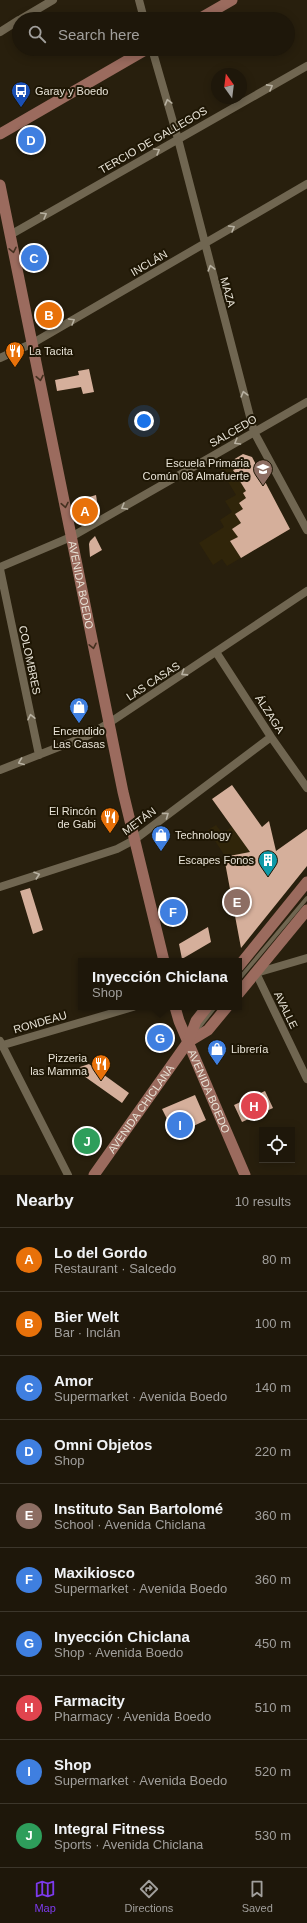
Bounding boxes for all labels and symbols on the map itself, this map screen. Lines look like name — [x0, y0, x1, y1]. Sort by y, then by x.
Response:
north arrow — [211, 68, 247, 104]
bus stop icon: Garay y Boedo — [10, 80, 32, 108]
one-way arrow — [266, 84, 273, 91]
place label: Garay y Boedo — [35, 85, 108, 97]
one-way arrow — [164, 99, 173, 106]
street label: TERCIO DE GALLEGOS — [97, 104, 209, 176]
pin: D — [18, 125, 44, 155]
one-way arrow — [153, 148, 160, 155]
one-way arrow — [40, 213, 47, 220]
one-way arrow — [228, 225, 236, 232]
pin: C — [21, 243, 47, 273]
one-way arrow — [9, 247, 17, 253]
street label: INCLÁN — [129, 248, 170, 278]
one-way arrow — [207, 265, 216, 272]
street label: MAZA — [218, 276, 238, 309]
pin: B — [36, 300, 62, 330]
one-way arrow — [68, 318, 75, 325]
restaurant icon: La Tacita — [4, 340, 26, 368]
place label: La Tacita — [29, 345, 74, 357]
one-way arrow — [35, 375, 43, 381]
one-way arrow — [240, 391, 249, 398]
your location — [134, 411, 154, 431]
street label: SALCEDO — [207, 412, 259, 449]
one-way arrow — [234, 437, 241, 444]
place label: Escuela Primaria Común 08 Almafuerte — [143, 457, 250, 482]
school or university icon: Escuela Primaria Común 08 Almafuerte — [252, 458, 274, 486]
pin: A — [72, 496, 98, 526]
one-way arrow — [60, 502, 68, 508]
one-way arrow — [121, 502, 128, 509]
street label: AVENIDA BOEDO — [66, 540, 96, 630]
street label: COLOMBRES — [17, 624, 43, 696]
one-way arrow — [89, 643, 97, 650]
street label: LAS CASAS — [124, 659, 182, 703]
one-way arrow — [181, 668, 188, 676]
street label: ÁLZAGA — [253, 693, 287, 736]
shop icon: Encendido Las Casas — [68, 696, 90, 724]
one-way arrow — [27, 713, 35, 720]
place label: Encendido Las Casas — [53, 725, 105, 750]
one-way arrow — [18, 757, 25, 765]
place label: El Rincón de Gabi — [49, 805, 96, 830]
street label: METÁN — [120, 805, 158, 837]
restaurant icon: El Rincón de Gabi — [99, 806, 121, 834]
one-way arrow — [162, 813, 169, 820]
shop icon: Technology — [150, 824, 172, 852]
place label: Technology — [175, 829, 231, 841]
building icon: Escapes Fonos — [257, 849, 279, 877]
place label: Escapes Fonos — [178, 854, 254, 866]
one-way arrow — [33, 871, 40, 880]
pin: E — [224, 887, 250, 917]
pin: F — [160, 897, 186, 927]
street label: AVALLE — [272, 989, 300, 1031]
street label: RONDEAU — [12, 1009, 68, 1035]
pin: G — [147, 1023, 173, 1053]
shop icon: Librería — [206, 1038, 228, 1066]
place label: Librería — [231, 1043, 269, 1055]
street label: AVENIDA BOEDO — [186, 1048, 232, 1135]
place label: Pizzeria las Mamma — [30, 1052, 88, 1077]
restaurant icon: Pizzeria las Mamma — [90, 1053, 112, 1081]
street label: AVENIDA CHICLANA — [105, 1062, 177, 1155]
pin: H — [241, 1091, 267, 1121]
pin: I — [167, 1110, 193, 1140]
pin: J — [74, 1126, 100, 1156]

